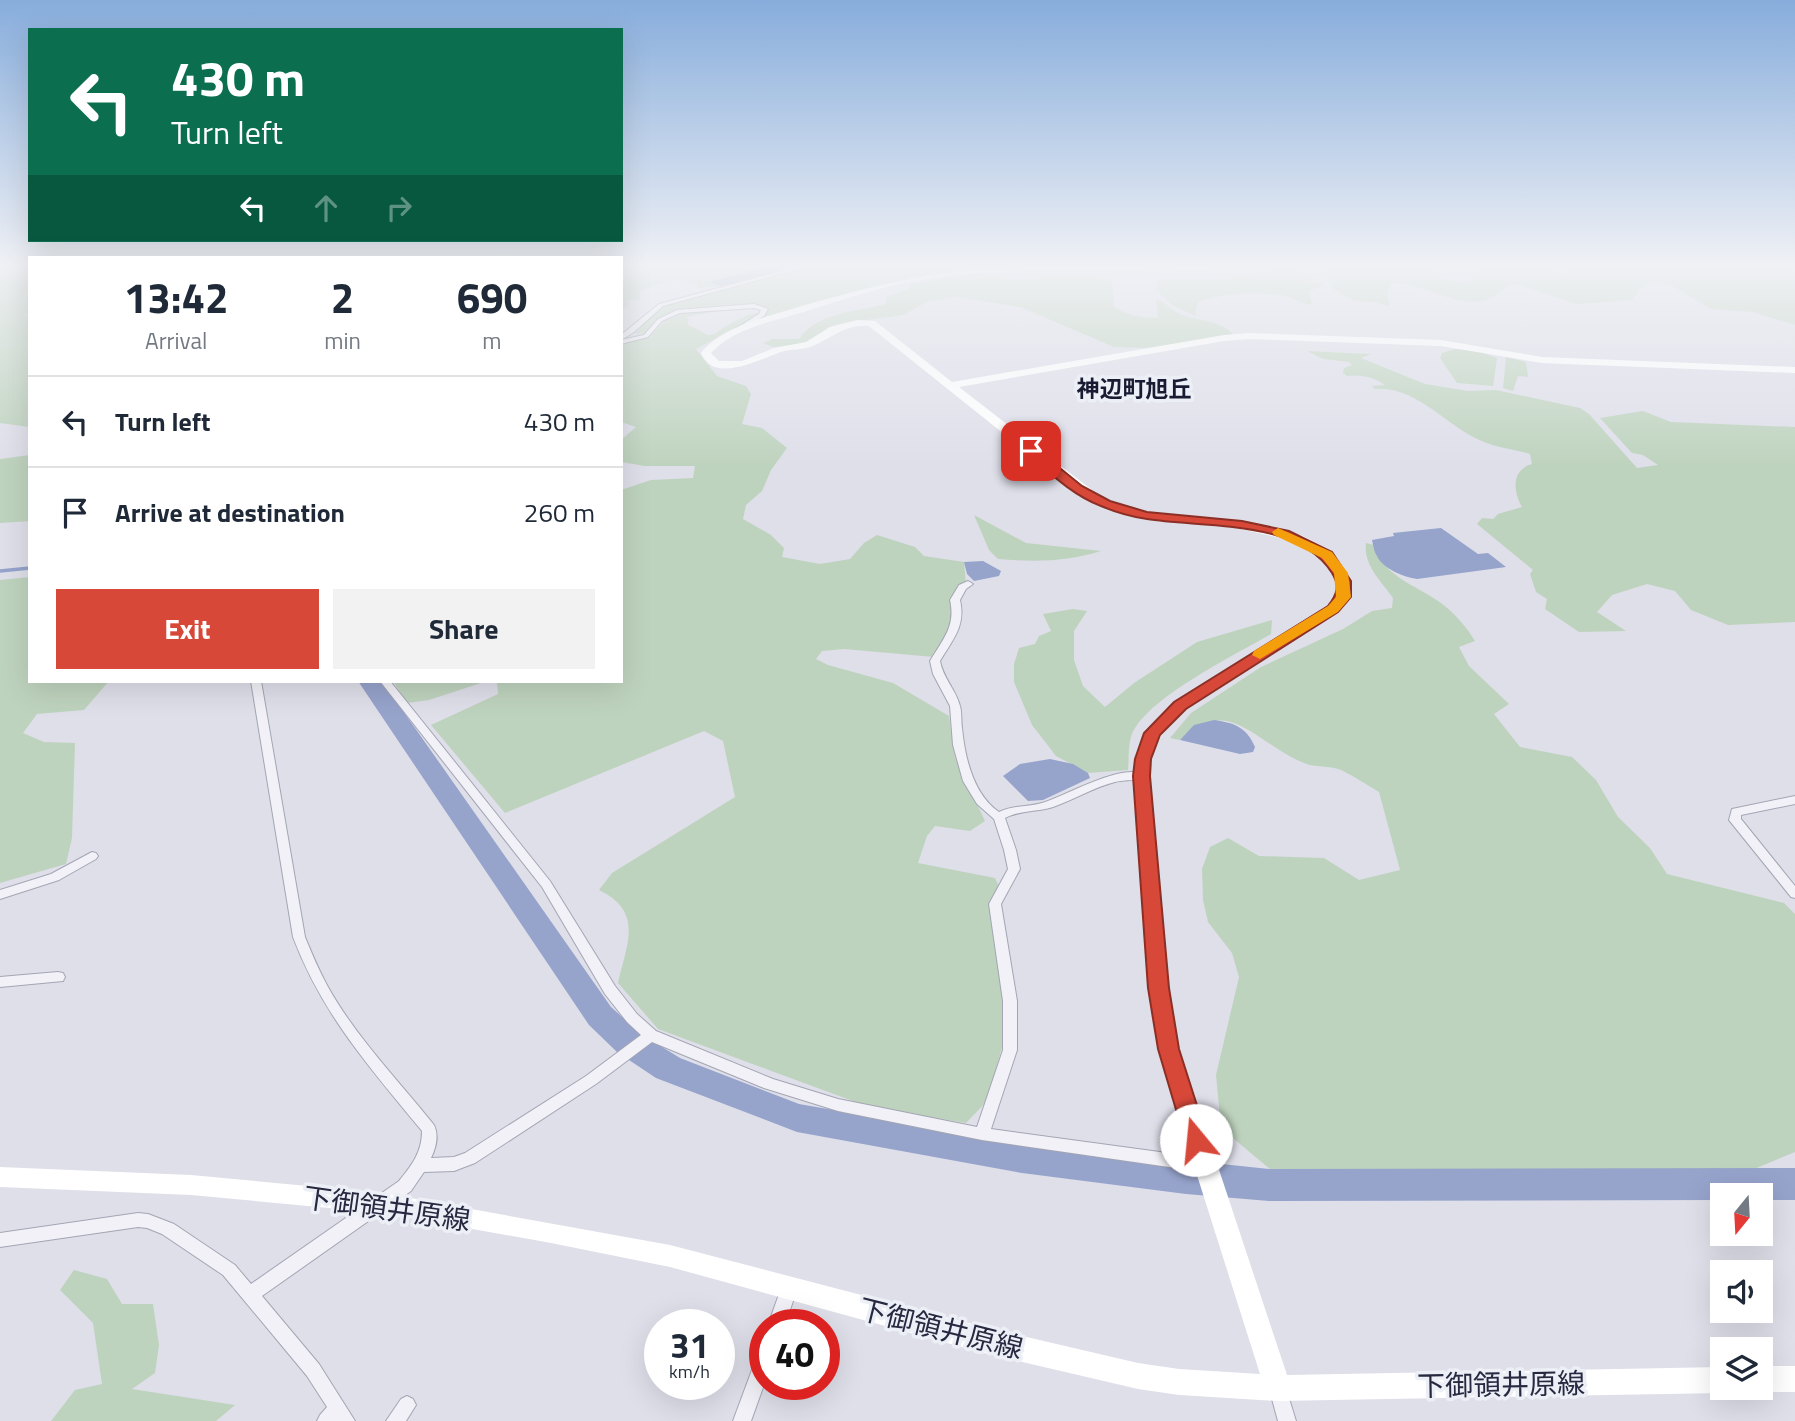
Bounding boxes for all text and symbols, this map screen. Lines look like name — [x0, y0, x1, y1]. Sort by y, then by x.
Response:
text: 430 m — [171, 40, 305, 115]
icon: left — [56, 56, 147, 147]
text: Turn left — [171, 108, 283, 156]
icon: left — [234, 189, 272, 227]
icon: ahead — [307, 189, 345, 227]
icon: right — [380, 189, 418, 227]
text: 13:42 — [124, 265, 229, 329]
text: 2 — [331, 265, 354, 329]
text: 690 — [457, 265, 527, 329]
text: Arrival — [145, 323, 207, 358]
text: min — [324, 323, 361, 358]
text: m — [482, 323, 502, 358]
district label: 神辺町旭丘 — [1077, 371, 1192, 406]
text: Turn left — [115, 402, 210, 441]
text: 430 m — [524, 402, 595, 441]
icon: left — [56, 403, 94, 441]
pin — [1001, 421, 1061, 481]
icon: arrive — [1012, 432, 1050, 470]
text: Arrive at destination — [115, 493, 345, 532]
text: 260 m — [524, 493, 595, 532]
icon: arrive — [56, 494, 94, 532]
button: Exit — [56, 589, 319, 669]
button: Share — [333, 589, 595, 669]
position arrow — [1159, 1103, 1233, 1177]
street label: 下御領井原線 — [301, 1175, 473, 1241]
north arrow — [1710, 1183, 1773, 1246]
map controls — [1710, 1183, 1773, 1400]
button: sound — [1710, 1260, 1773, 1323]
street label: 下御領井原線 — [854, 1287, 1028, 1369]
speed limit sign: 40 — [749, 1309, 840, 1400]
text: 31 — [670, 1318, 709, 1372]
button: layers — [1710, 1337, 1773, 1400]
text: km/h — [669, 1358, 710, 1385]
street label: 下御領井原線 — [1417, 1361, 1585, 1407]

